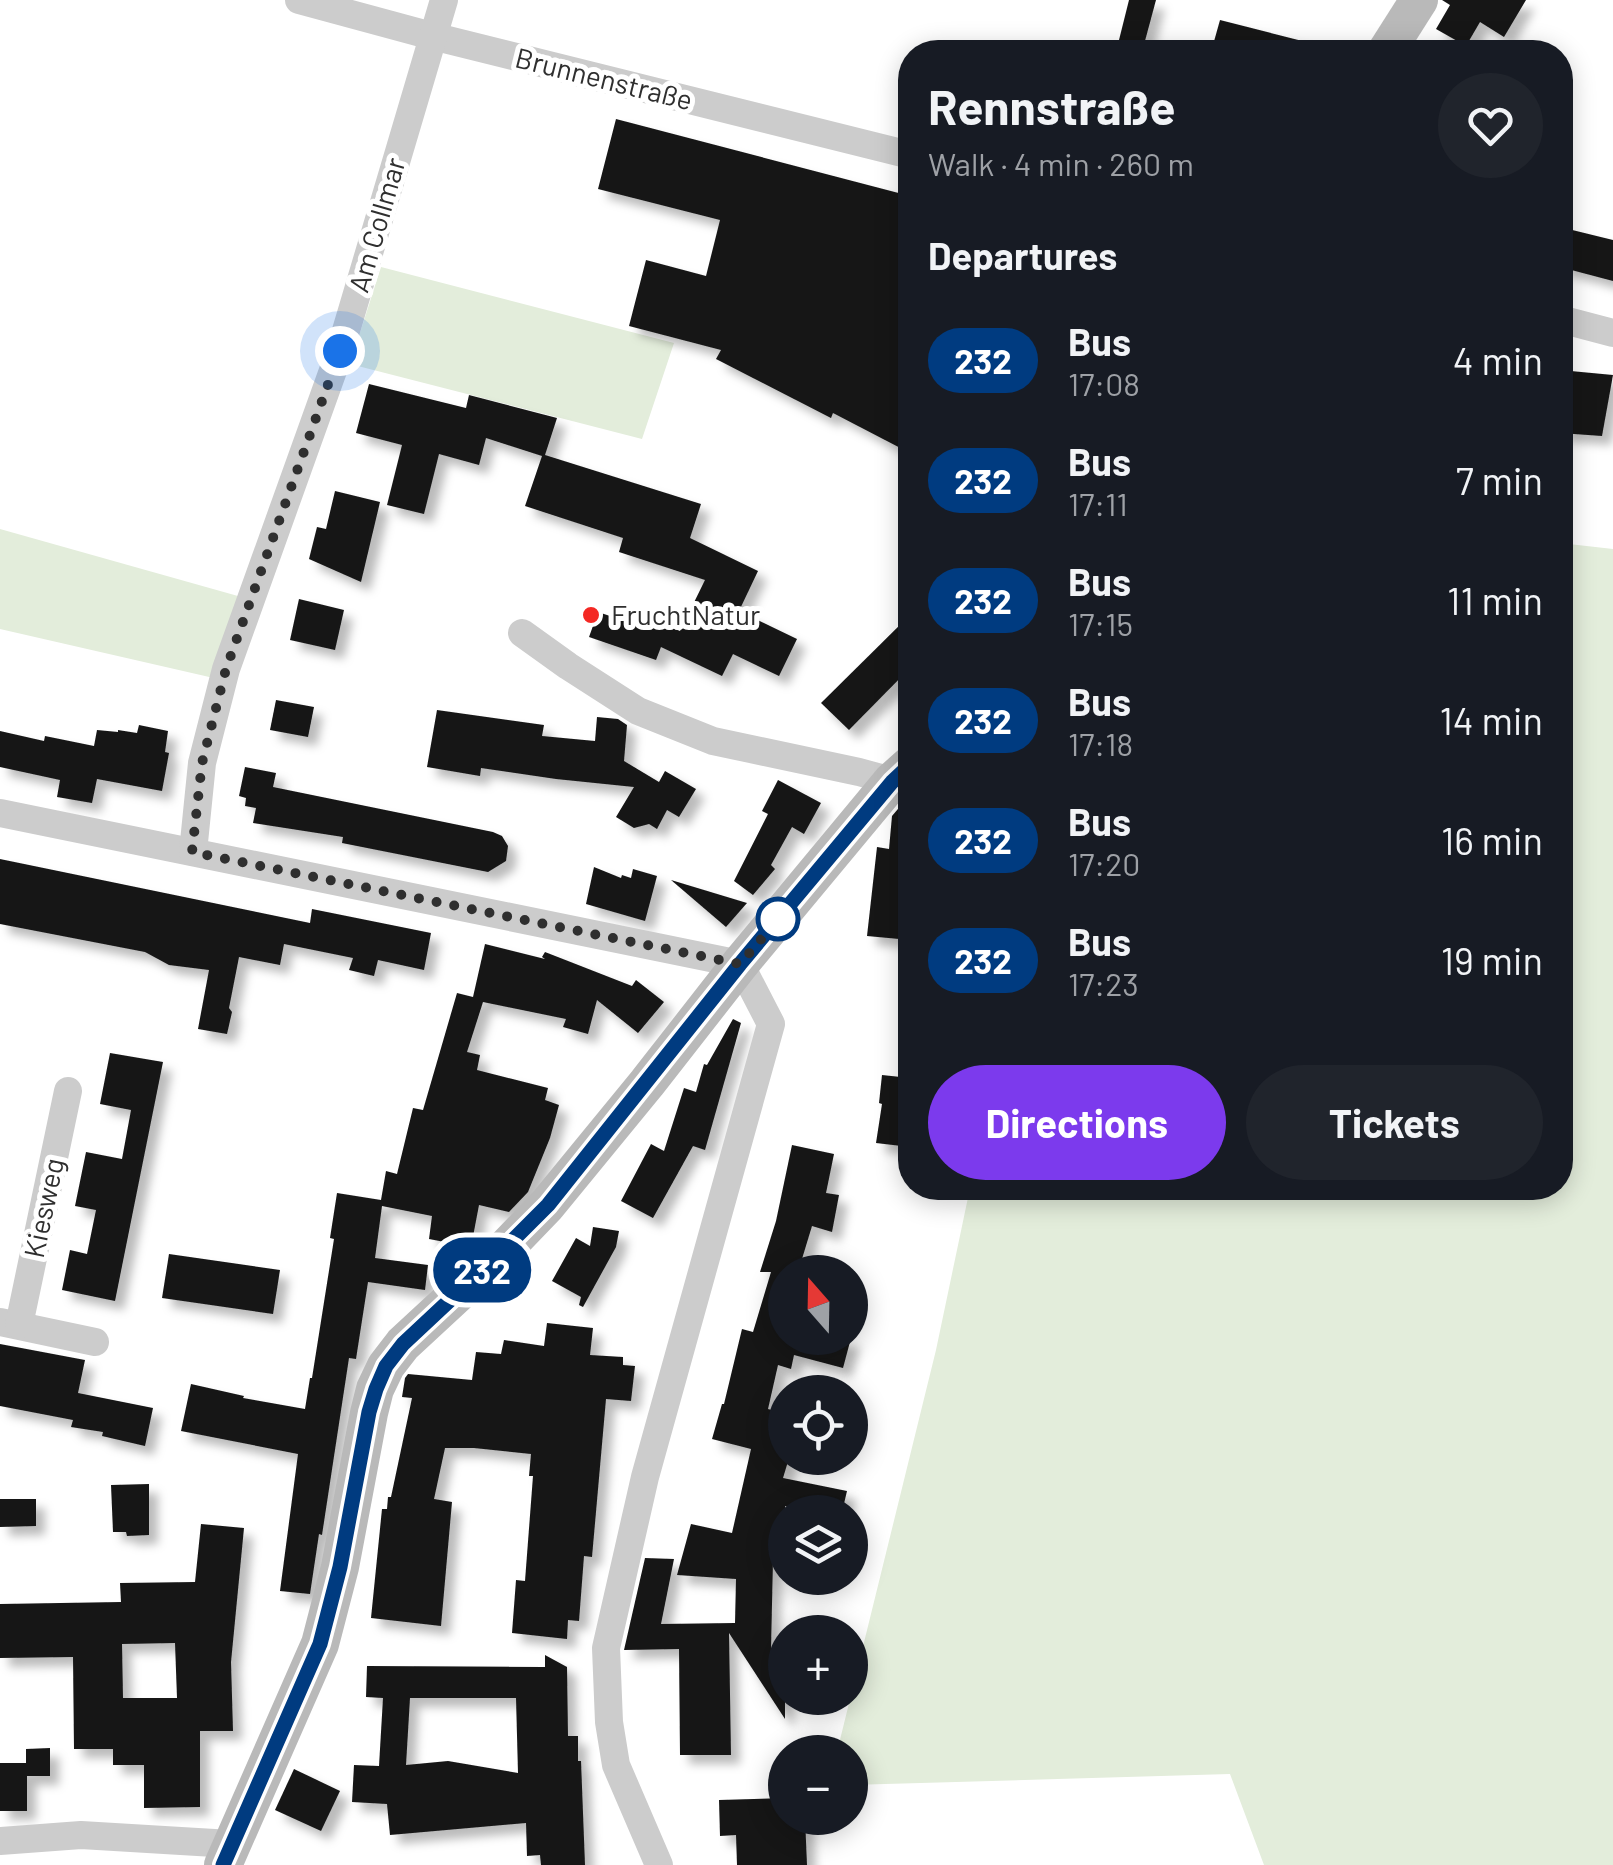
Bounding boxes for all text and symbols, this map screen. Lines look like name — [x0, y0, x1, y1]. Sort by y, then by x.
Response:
street label: Brunnenstraße — [512, 40, 696, 116]
button: heart — [1438, 73, 1543, 178]
text: Rennstraße — [928, 77, 1175, 135]
text: Walk · 4 min · 260 m — [928, 144, 1194, 182]
street label: Am Collmar — [341, 153, 411, 296]
text: Departures — [928, 232, 1117, 278]
text: Bus — [1068, 318, 1131, 364]
your location — [315, 326, 365, 376]
text: 4 min — [1453, 337, 1543, 383]
text: 232 — [954, 339, 1012, 381]
text: 17:08 — [1068, 364, 1140, 402]
text: Bus — [1068, 438, 1131, 484]
text: 7 min — [1456, 457, 1543, 503]
text: 232 — [954, 459, 1012, 501]
text: 17:11 — [1068, 484, 1128, 522]
text: Bus — [1068, 558, 1131, 604]
text: 11 min — [1447, 577, 1543, 623]
text: 232 — [954, 579, 1012, 621]
place label: FruchtNatur — [611, 597, 760, 631]
marker: FruchtNatur — [580, 604, 602, 626]
text: 17:15 — [1068, 604, 1133, 642]
text: Bus — [1068, 678, 1131, 724]
text: 14 min — [1440, 697, 1543, 743]
text: 232 — [954, 699, 1012, 741]
text: 17:18 — [1068, 724, 1133, 762]
text: Bus — [1068, 798, 1131, 844]
text: 16 min — [1441, 817, 1543, 863]
text: 232 — [954, 819, 1012, 861]
text: 17:20 — [1068, 844, 1140, 882]
unlabelled marker — [757, 898, 799, 940]
text: Bus — [1068, 918, 1131, 964]
text: 19 min — [1441, 937, 1543, 983]
text: 232 — [954, 939, 1012, 981]
text: 17:23 — [1068, 964, 1139, 1002]
button: Directions — [928, 1065, 1226, 1180]
button: Tickets — [1246, 1065, 1543, 1180]
street label: Kiesweg — [16, 1155, 70, 1261]
line badge: 232 — [424, 1238, 540, 1302]
text: 232 — [453, 1249, 511, 1291]
north arrow — [768, 1255, 868, 1355]
map controls — [768, 1255, 868, 1835]
button: locate — [768, 1375, 868, 1475]
button: layers — [768, 1495, 868, 1595]
button: + — [768, 1615, 868, 1715]
button: − — [768, 1735, 868, 1835]

